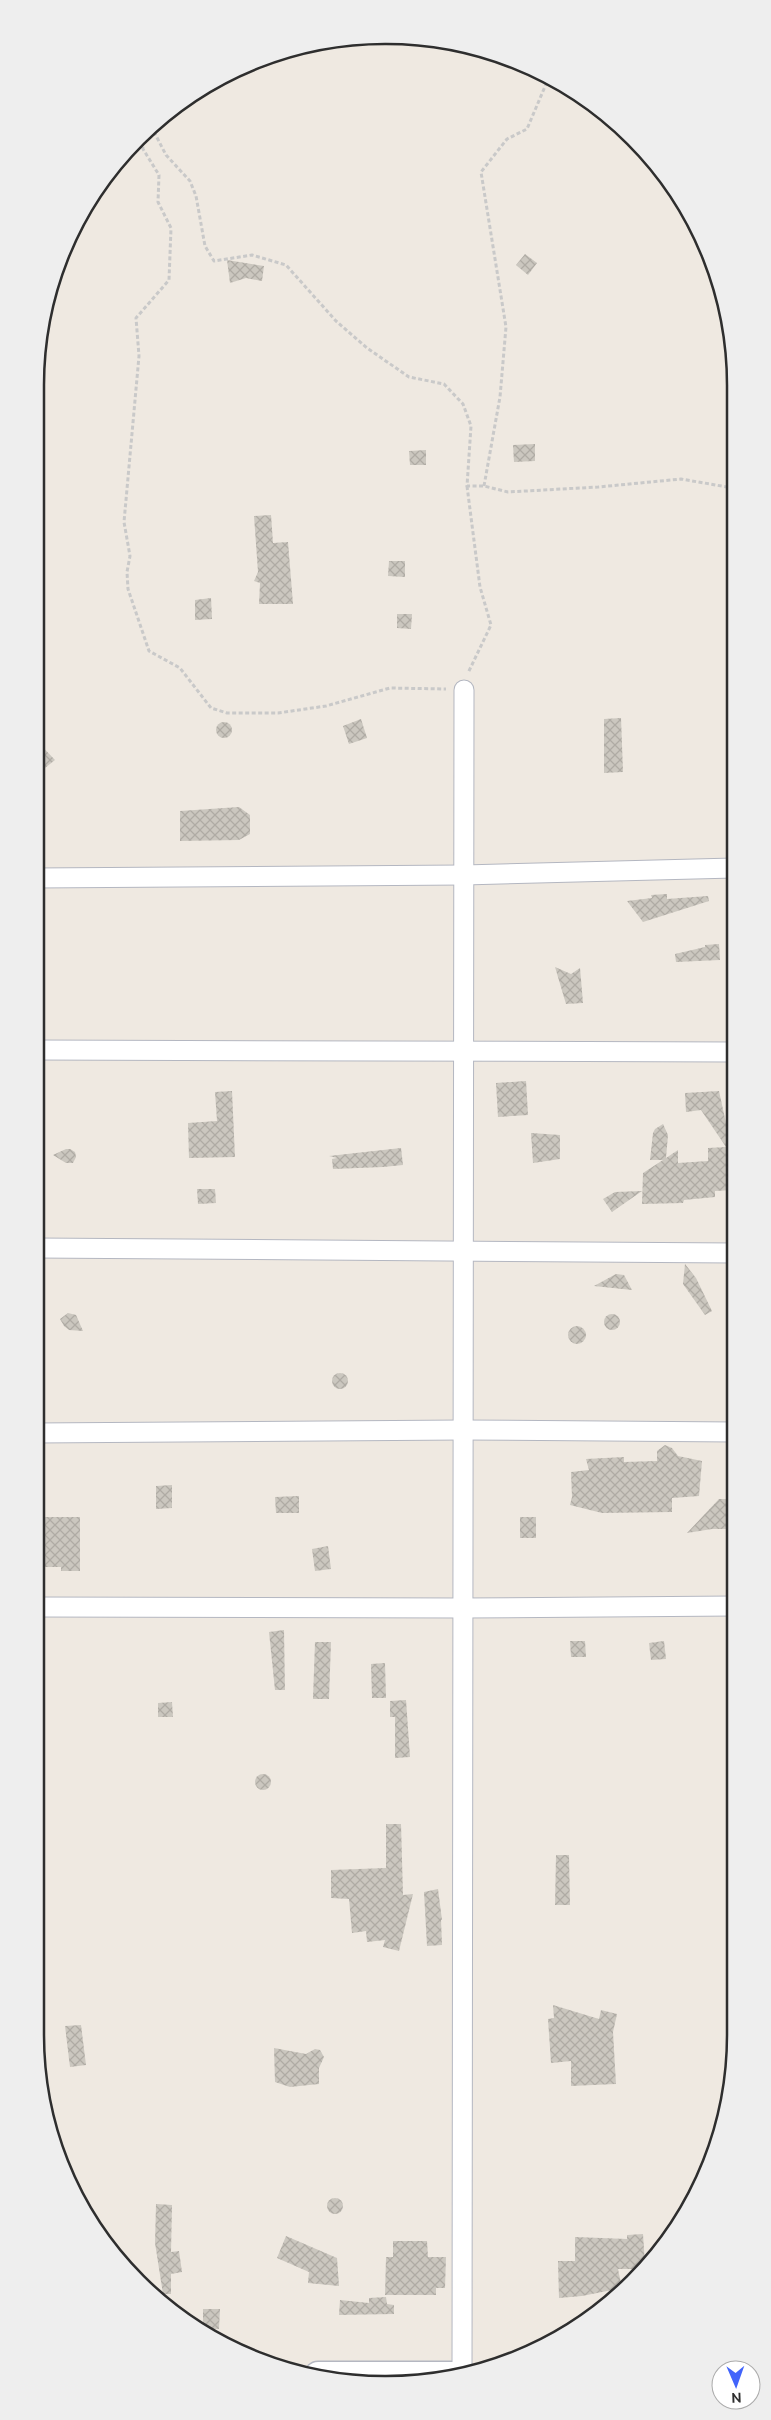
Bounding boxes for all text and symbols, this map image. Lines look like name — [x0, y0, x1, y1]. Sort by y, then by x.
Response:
north arrow — [711, 2360, 761, 2410]
text: N — [731, 2390, 742, 2406]

